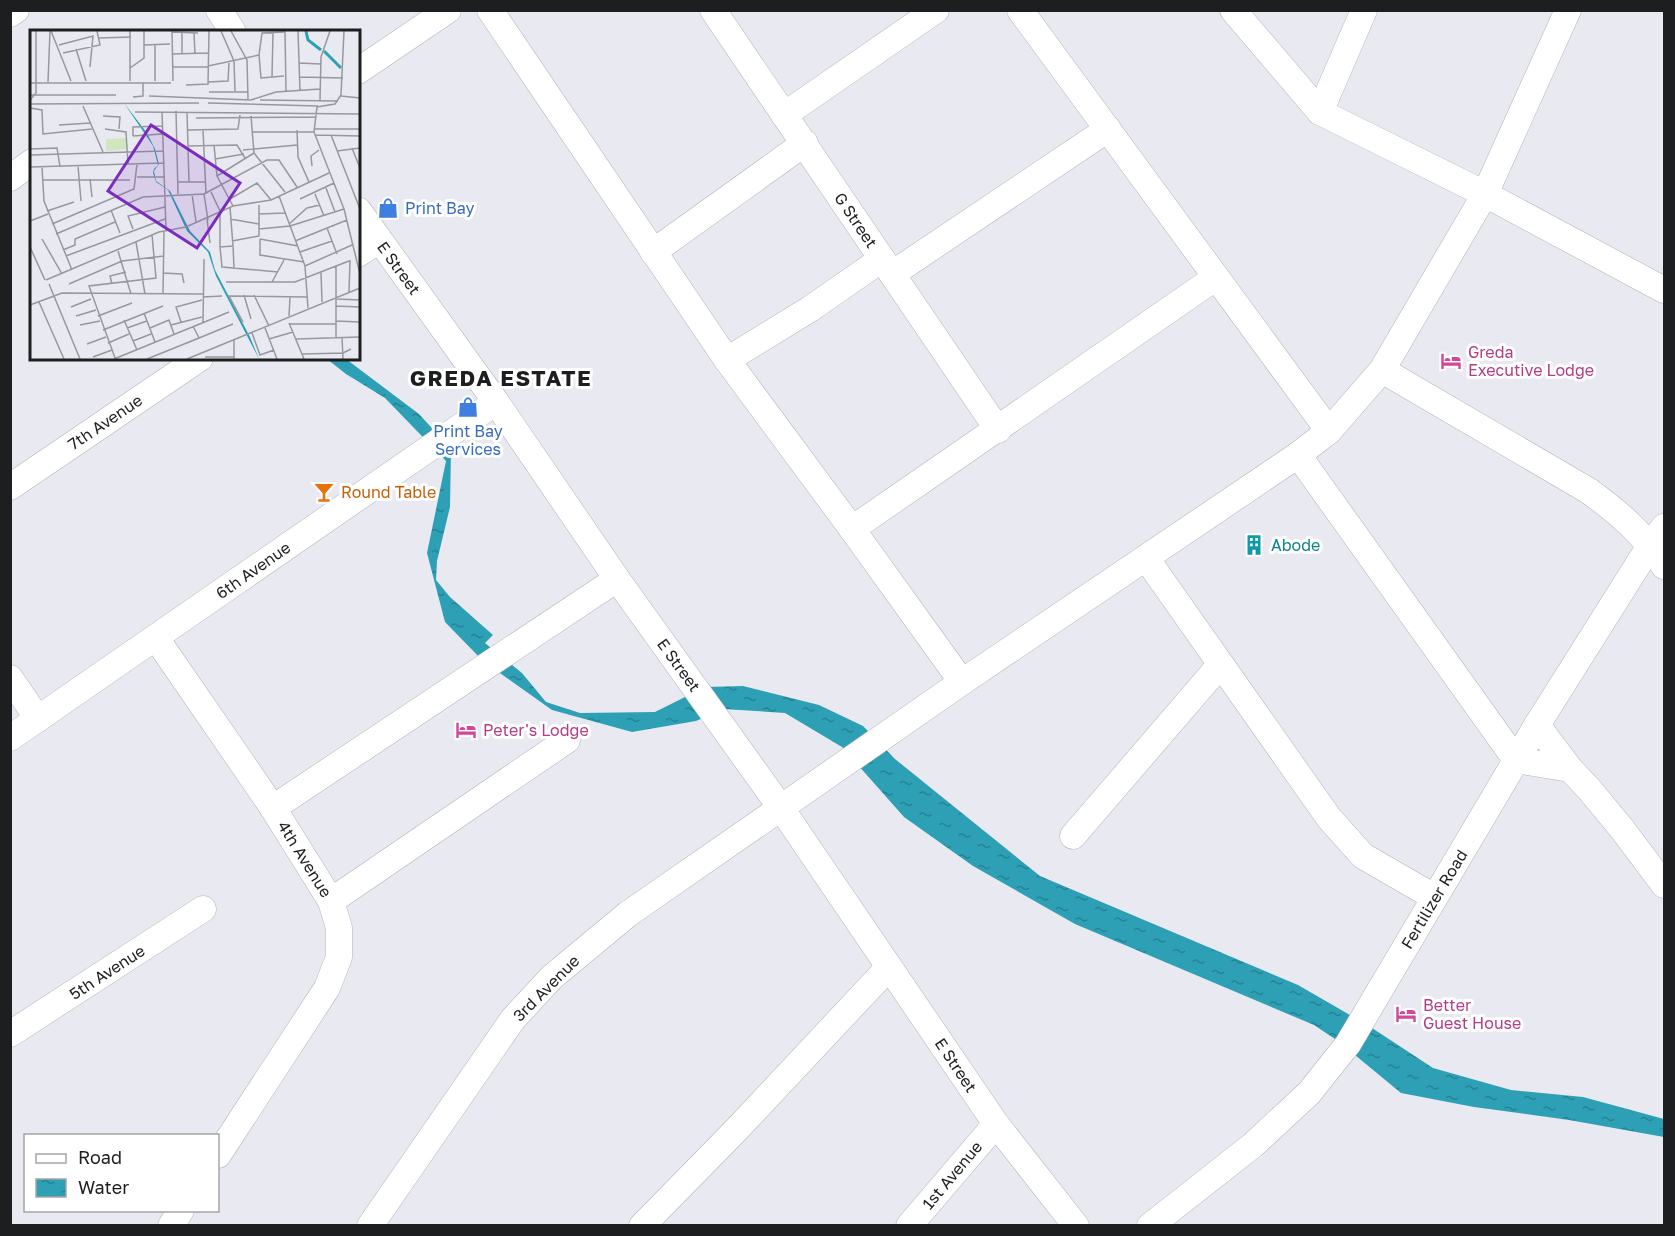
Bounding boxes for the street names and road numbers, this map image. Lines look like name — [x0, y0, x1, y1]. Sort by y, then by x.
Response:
street label: G Street — [830, 188, 882, 252]
street label: E Street — [373, 237, 425, 299]
street label: 7th Avenue — [64, 390, 146, 454]
street label: 6th Avenue — [212, 537, 294, 603]
street label: E Street — [653, 634, 705, 696]
street label: 4th Avenue — [274, 817, 336, 901]
street label: Fertilizer Road — [1397, 846, 1471, 952]
street label: 5th Avenue — [65, 940, 149, 1004]
street label: 3rd Avenue — [509, 951, 583, 1025]
street label: E Street — [931, 1034, 981, 1096]
street label: 1st Avenue — [918, 1137, 986, 1213]

